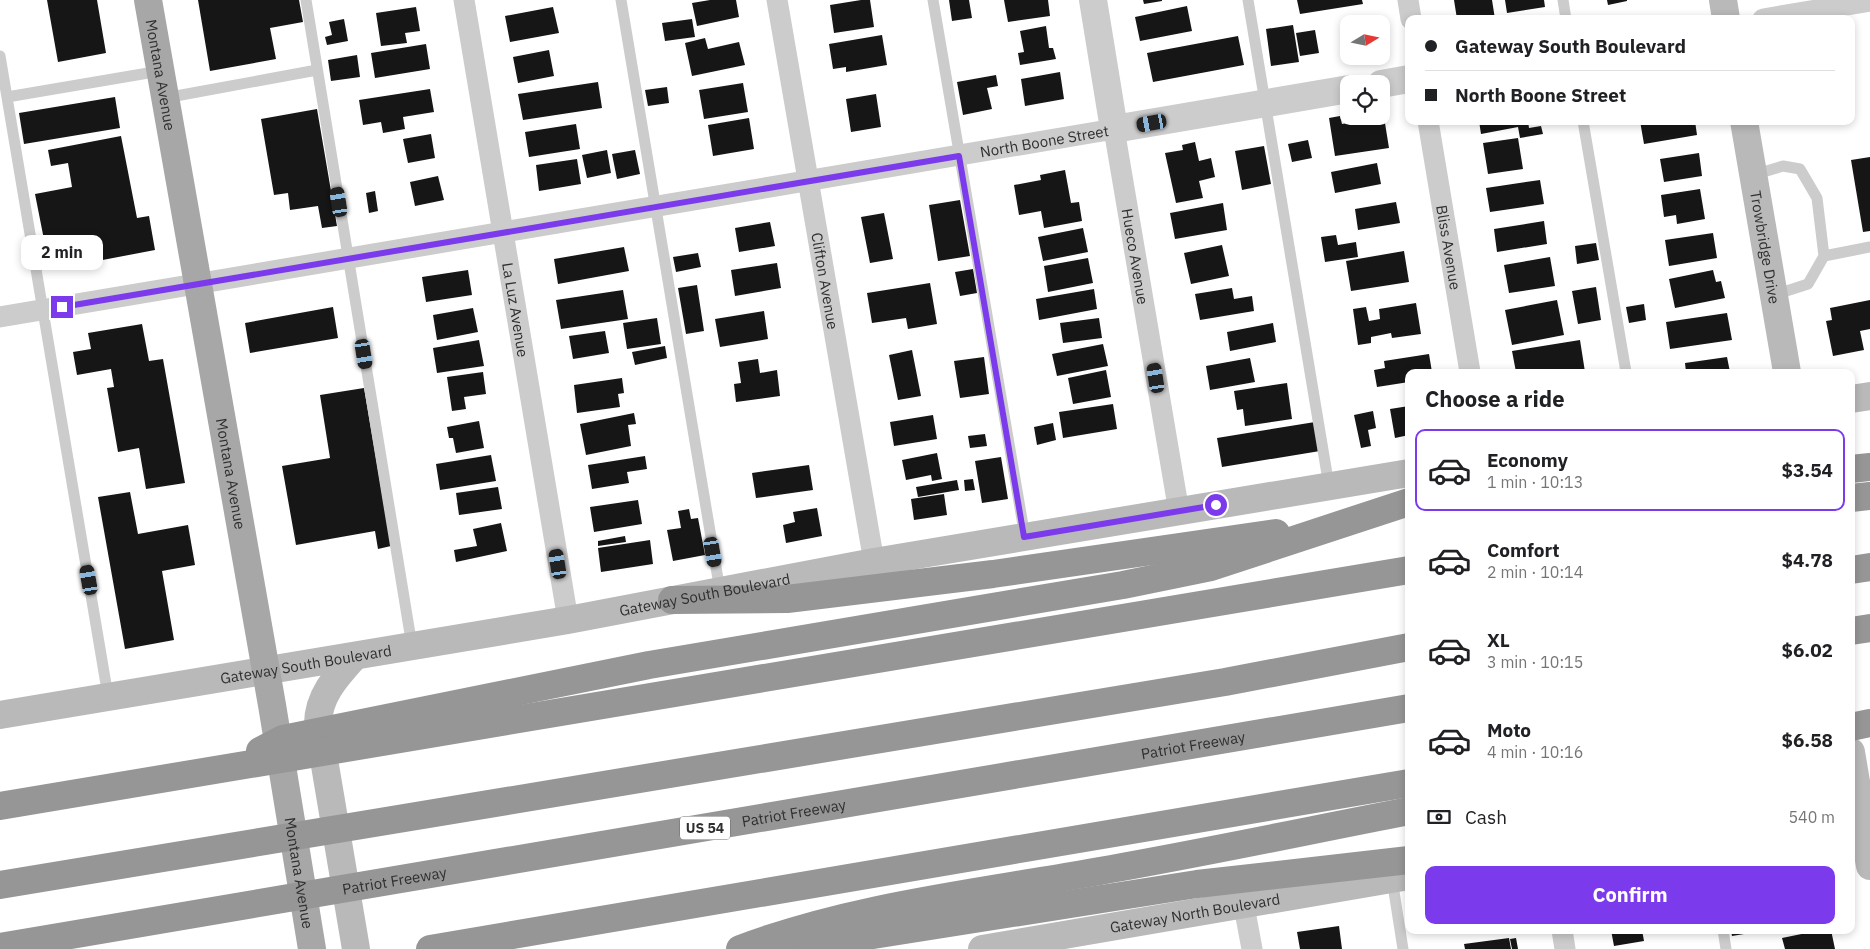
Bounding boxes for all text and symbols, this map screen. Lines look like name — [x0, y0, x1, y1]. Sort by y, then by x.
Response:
north arrow — [1340, 15, 1390, 65]
map controls — [1340, 15, 1390, 125]
street label: Montana Avenue — [142, 18, 180, 132]
text: Gateway South Boulevard — [1455, 34, 1686, 58]
button: locate — [1340, 75, 1390, 125]
text: North Boone Street — [1455, 83, 1626, 107]
car — [1135, 113, 1168, 133]
street label: North Boone Street — [979, 121, 1110, 161]
car — [329, 186, 348, 218]
street label: Trowbridge Drive — [1747, 189, 1785, 305]
street label: Bliss Avenue — [1433, 203, 1466, 291]
street label: Hueco Avenue — [1118, 207, 1153, 306]
street label: Clifton Avenue — [808, 231, 843, 331]
callout: 2 min — [21, 234, 103, 270]
text: 2 min — [41, 242, 83, 262]
street label: La Luz Avenue — [499, 261, 533, 358]
route end — [51, 296, 73, 318]
car — [354, 338, 373, 370]
car — [1146, 362, 1165, 394]
text: Choose a ride — [1425, 384, 1565, 413]
street label: Montana Avenue — [212, 417, 250, 531]
icon: car — [1427, 448, 1472, 493]
text: Economy — [1487, 448, 1568, 472]
text: $3.54 — [1781, 458, 1833, 482]
text: 1 min · 10:13 — [1487, 472, 1583, 492]
route start — [1205, 494, 1227, 516]
car — [703, 536, 722, 568]
icon: car — [1427, 538, 1472, 583]
text: Comfort — [1487, 538, 1560, 562]
car — [548, 548, 567, 580]
text: $4.78 — [1781, 548, 1833, 572]
text: 2 min · 10:14 — [1487, 562, 1583, 582]
car — [79, 564, 98, 596]
street label: Gateway South Boulevard — [618, 569, 792, 620]
icon: car — [1427, 628, 1472, 673]
text: XL — [1487, 628, 1510, 652]
text: $6.02 — [1781, 638, 1833, 662]
street label: Gateway South Boulevard — [219, 640, 393, 688]
text: 3 min · 10:15 — [1487, 652, 1583, 672]
icon: car — [1427, 718, 1472, 763]
text: Moto — [1487, 718, 1531, 742]
street label: Patriot Freeway — [1139, 726, 1247, 763]
text: $6.58 — [1781, 728, 1833, 752]
text: 4 min · 10:16 — [1487, 742, 1583, 762]
street label: Patriot Freeway — [740, 794, 848, 831]
icon: cash — [1425, 803, 1453, 831]
text: Cash — [1465, 805, 1507, 829]
text: 540 m — [1788, 807, 1835, 827]
street label: Montana Avenue — [281, 816, 318, 930]
road number: US 54 — [680, 816, 730, 840]
street label: Patriot Freeway — [341, 862, 448, 898]
button: Confirm — [1425, 866, 1835, 924]
street label: Gateway North Boulevard — [1108, 889, 1282, 936]

